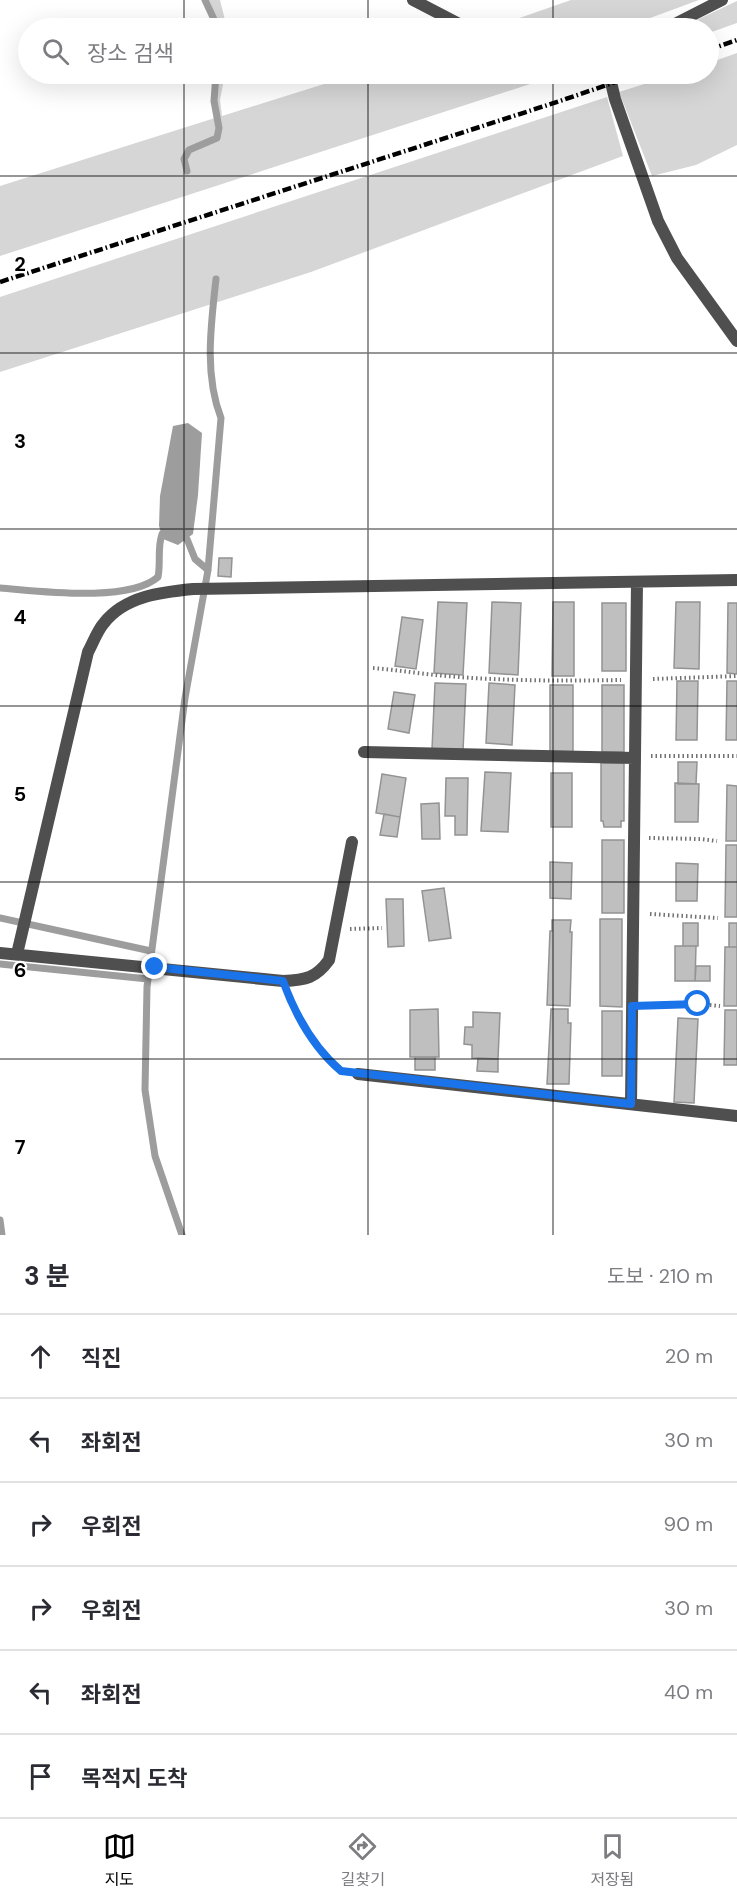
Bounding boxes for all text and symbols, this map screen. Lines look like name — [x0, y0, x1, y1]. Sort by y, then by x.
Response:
search box — [18, 18, 719, 84]
icon: search — [39, 35, 72, 68]
text: 장소 검색 — [87, 39, 174, 68]
text: 2 — [14, 251, 26, 277]
text: 3 — [14, 428, 26, 454]
text: 4 — [14, 604, 27, 630]
text: 5 — [14, 781, 26, 807]
route end — [141, 953, 167, 979]
text: 6 — [14, 957, 26, 983]
route start — [684, 990, 710, 1016]
text: 7 — [15, 1134, 26, 1160]
text: 3 분 — [24, 1259, 70, 1293]
text: 도보 · 210 m — [607, 1263, 713, 1289]
icon: ahead — [24, 1340, 57, 1373]
text: 20 m — [665, 1343, 713, 1369]
text: 직진 — [81, 1344, 121, 1373]
icon: left — [24, 1424, 57, 1457]
text: 30 m — [664, 1427, 713, 1453]
text: 좌회전 — [81, 1428, 142, 1457]
icon: right — [24, 1508, 57, 1541]
text: 90 m — [664, 1511, 713, 1537]
text: 우회전 — [81, 1512, 142, 1541]
icon: right — [24, 1592, 57, 1625]
text: 30 m — [664, 1595, 713, 1621]
text: 우회전 — [81, 1596, 142, 1625]
icon: left — [24, 1676, 57, 1709]
text: 40 m — [664, 1679, 713, 1705]
text: 좌회전 — [81, 1680, 142, 1709]
icon: arrive — [24, 1760, 57, 1793]
text: 목적지 도착 — [81, 1764, 187, 1793]
tab: 지도 — [103, 1830, 136, 1890]
tab: 길찾기 — [341, 1830, 385, 1890]
tab: 저장됨 — [590, 1830, 634, 1890]

